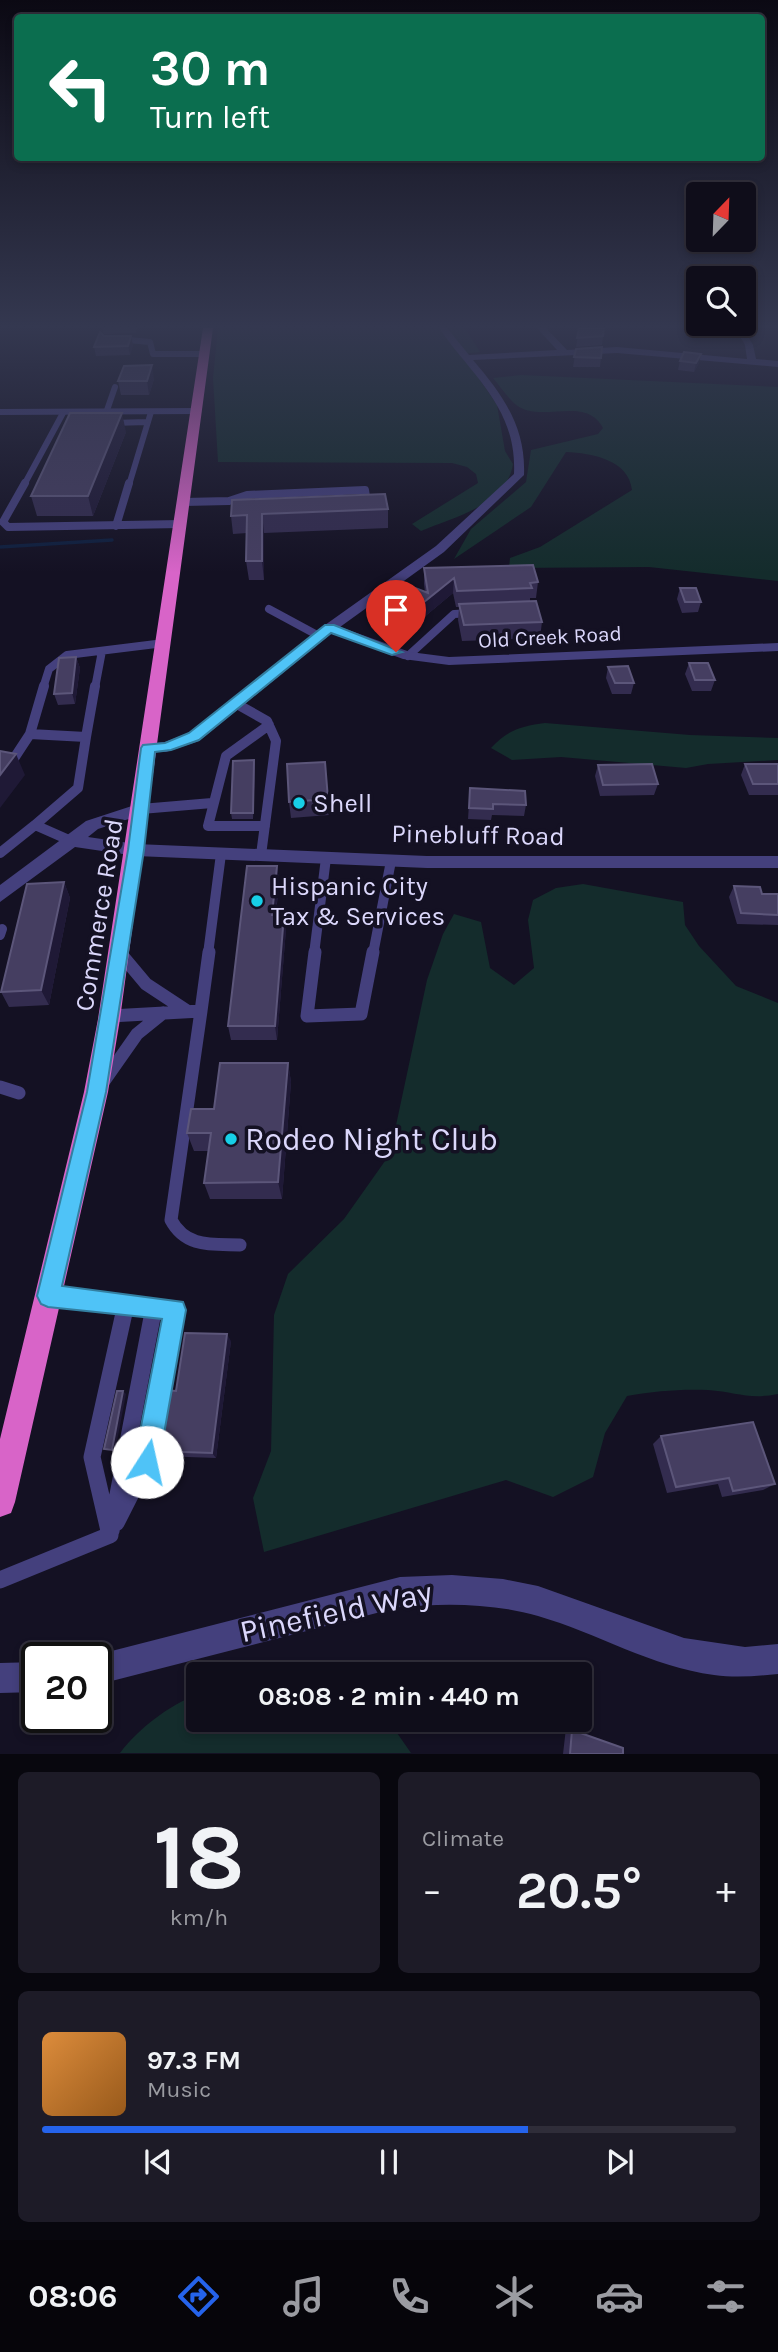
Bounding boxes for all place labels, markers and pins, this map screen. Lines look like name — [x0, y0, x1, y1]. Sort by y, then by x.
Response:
pin — [366, 580, 426, 652]
place label: Shell — [313, 788, 372, 819]
marker: Shell — [291, 795, 307, 811]
place label: Hispanic City Tax & Services — [271, 871, 445, 932]
marker: Hispanic City Tax & Services — [249, 893, 265, 909]
place label: Rodeo Night Club — [245, 1121, 498, 1158]
marker: Rodeo Night Club — [223, 1131, 239, 1147]

